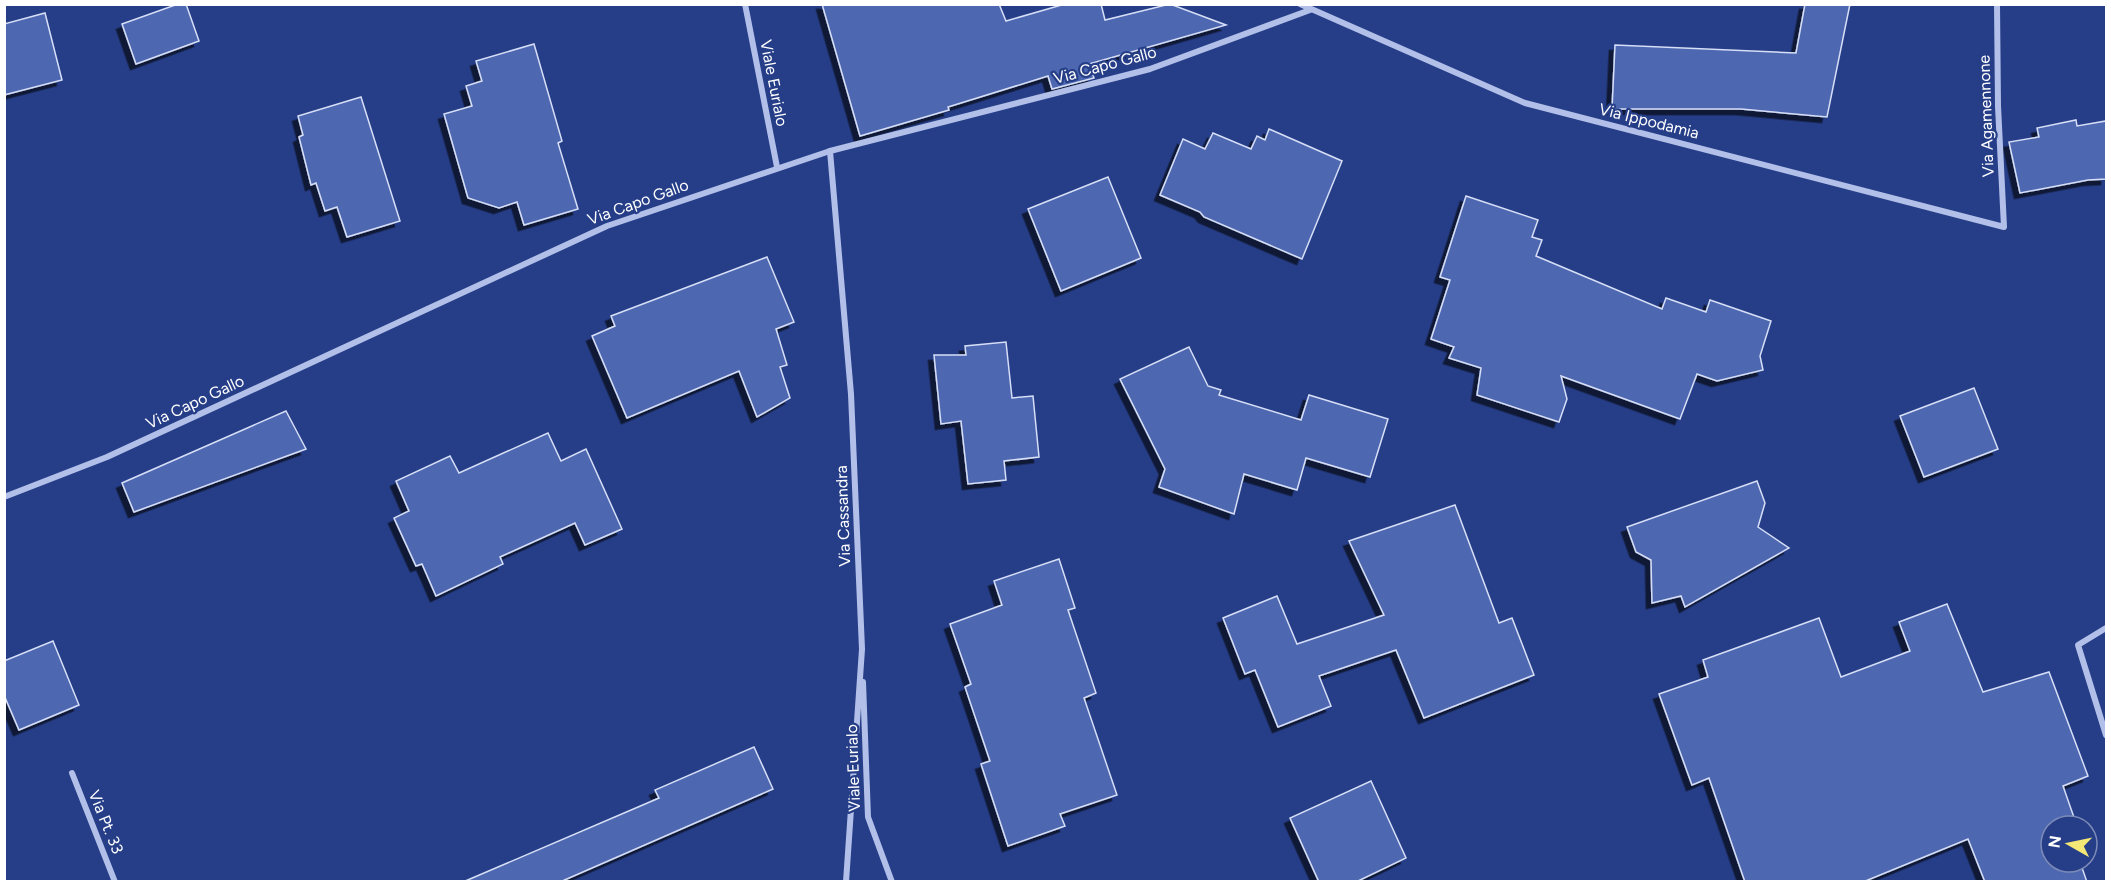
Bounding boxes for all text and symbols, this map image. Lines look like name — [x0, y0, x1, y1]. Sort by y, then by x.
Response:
street label: Viale Eurialo — [756, 38, 792, 128]
street label: Via Capo Gallo — [1051, 42, 1159, 88]
street label: Via Agamennone — [1974, 54, 1998, 177]
street label: Via Ippodamia — [1597, 99, 1701, 143]
street label: Via Capo Gallo — [585, 175, 691, 229]
street label: Via Capo Gallo — [143, 371, 247, 433]
street label: Via Cassandra — [832, 465, 854, 567]
street label: Viale Eurialo — [842, 724, 864, 812]
street label: Via Pt. 33 — [85, 787, 127, 857]
north arrow — [2039, 814, 2099, 874]
text: N — [2044, 834, 2065, 849]

